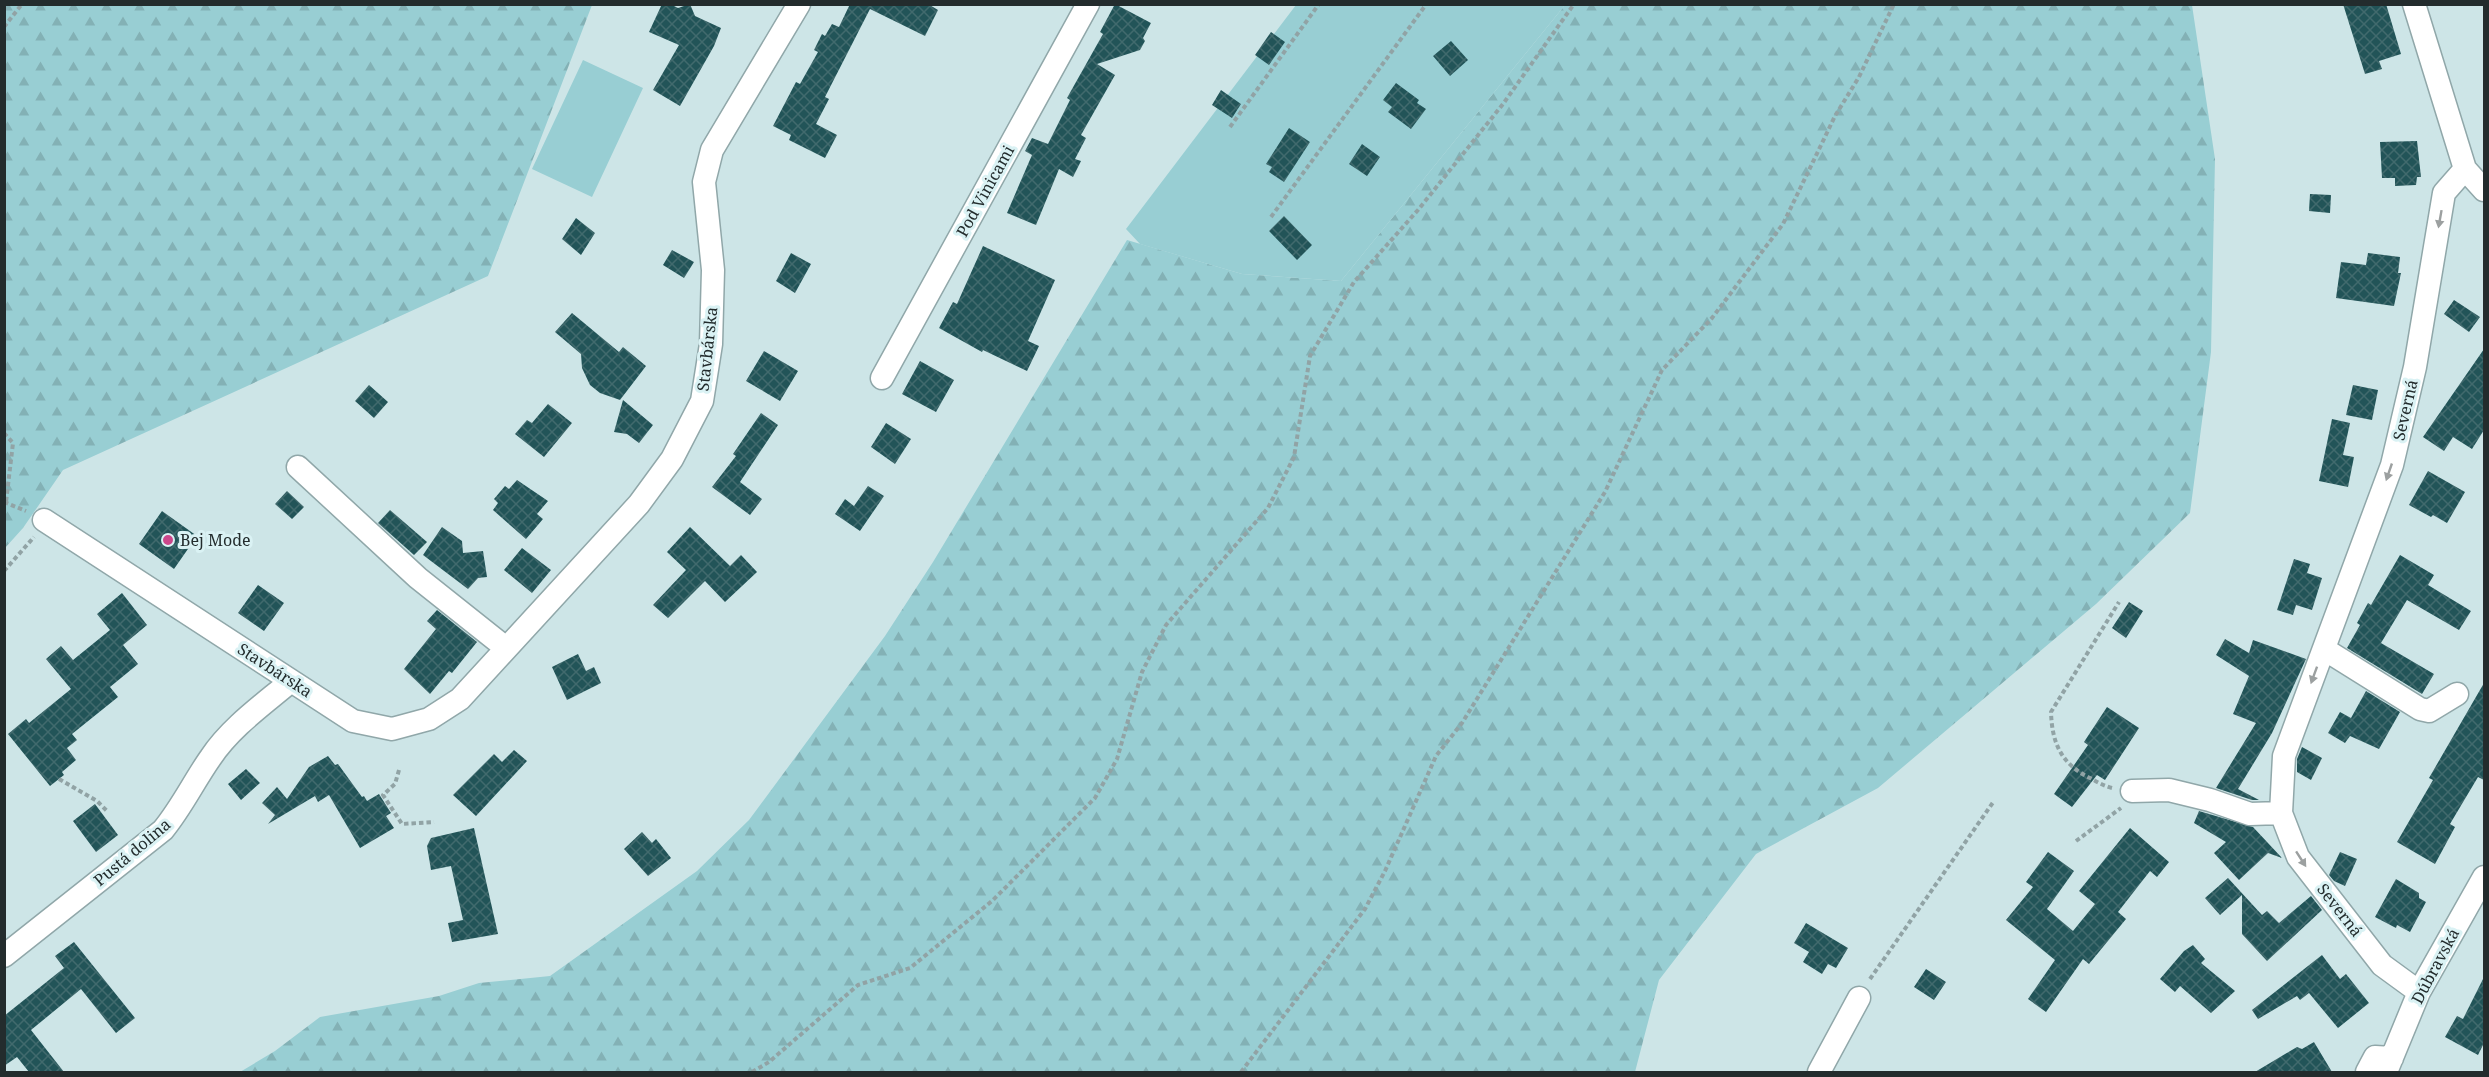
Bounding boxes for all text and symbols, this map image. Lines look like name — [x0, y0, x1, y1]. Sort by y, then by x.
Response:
street label: Pod Vinicami — [951, 141, 1019, 241]
one-way arrow — [2435, 210, 2444, 229]
street label: Stavbárska — [692, 306, 722, 392]
street label: Severná — [2387, 377, 2423, 443]
one-way arrow — [2384, 463, 2394, 481]
place label: Bej Mode — [180, 529, 251, 551]
marker: Bej Mode — [161, 533, 175, 547]
street label: Stavbárska — [234, 638, 316, 702]
one-way arrow — [2309, 666, 2319, 684]
street label: Pustá dolina — [89, 813, 175, 891]
one-way arrow — [2296, 851, 2307, 868]
street label: Severná — [2312, 879, 2368, 941]
street label: Dúbravská — [2406, 924, 2464, 1008]

